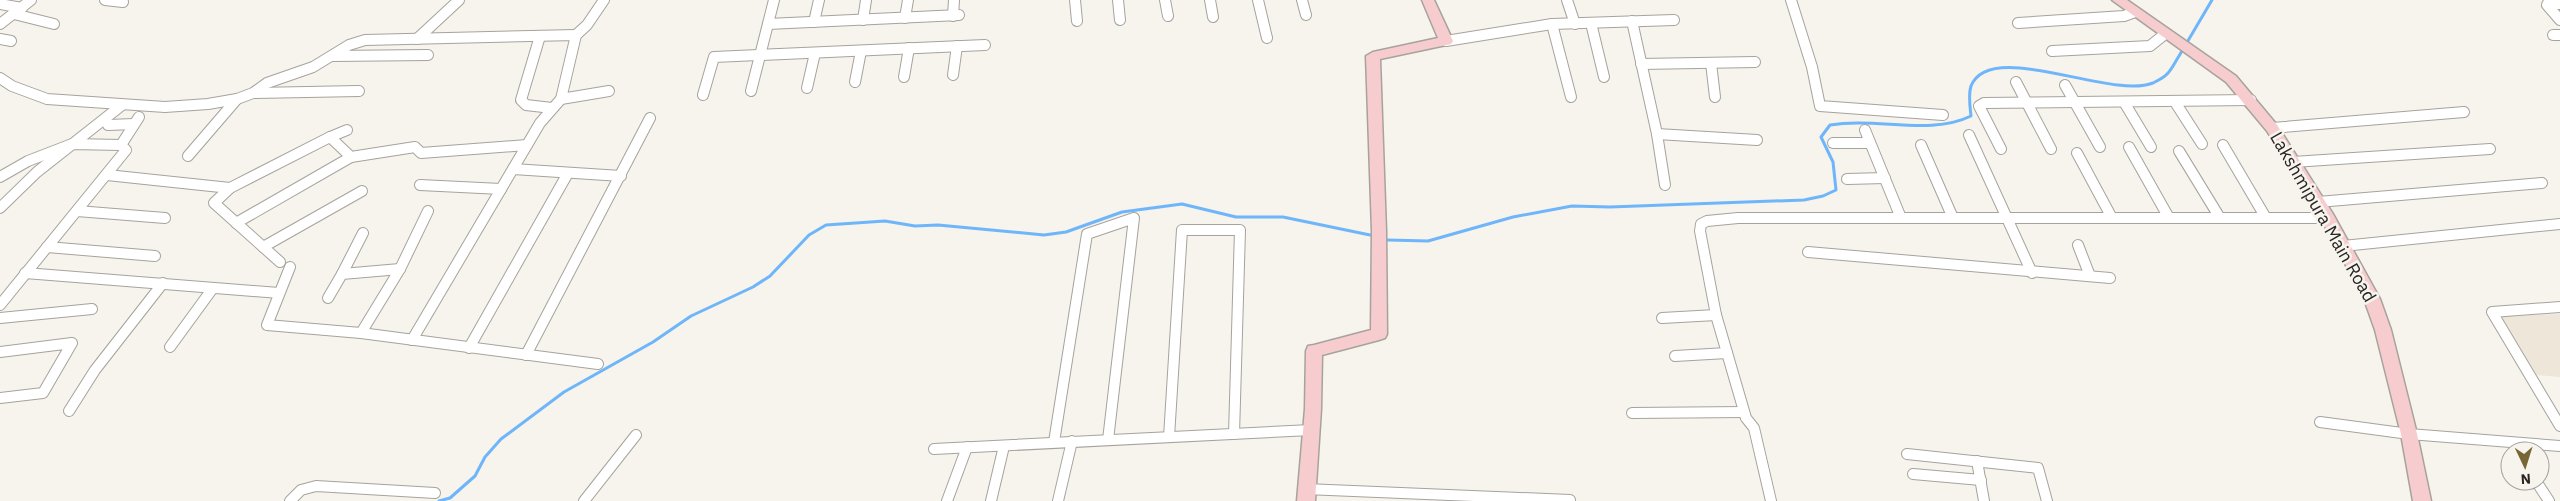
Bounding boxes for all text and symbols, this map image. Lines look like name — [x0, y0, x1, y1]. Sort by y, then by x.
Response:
street label: Lakshmipura Main Road — [2265, 128, 2382, 306]
north arrow — [2500, 441, 2550, 491]
text: N — [2520, 470, 2532, 488]

